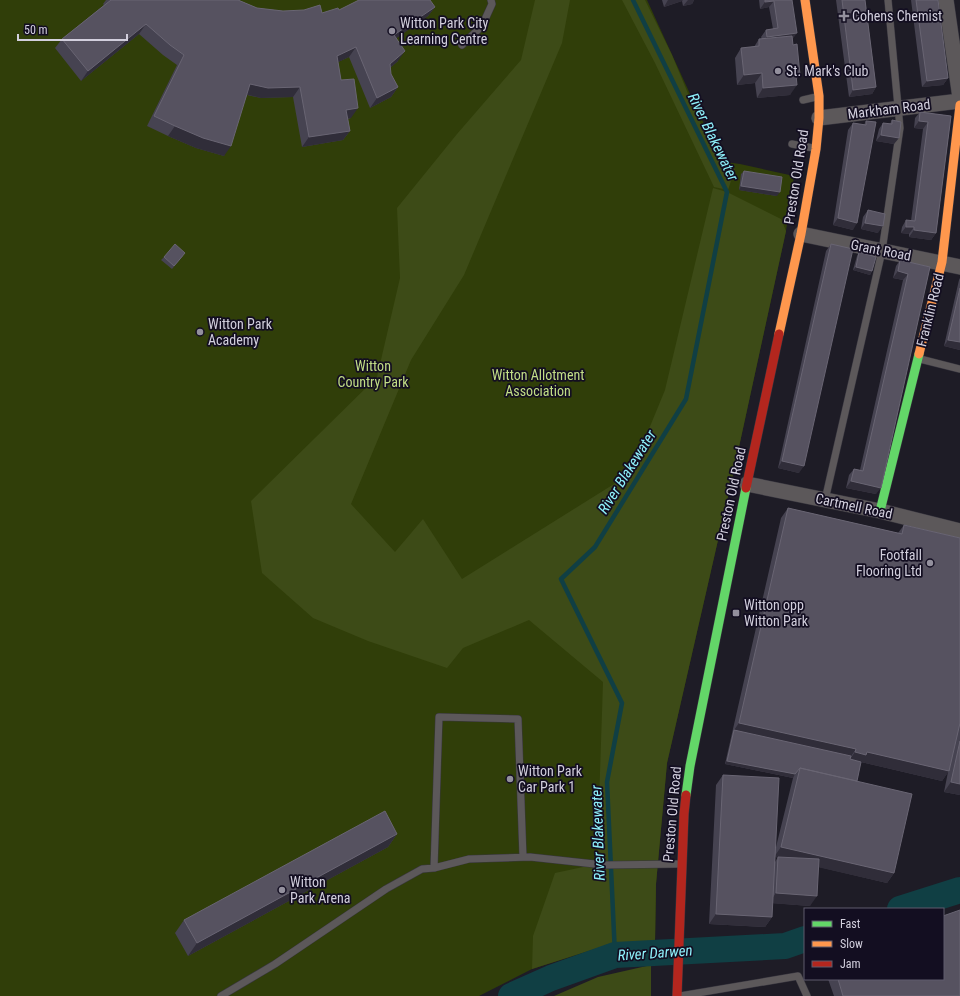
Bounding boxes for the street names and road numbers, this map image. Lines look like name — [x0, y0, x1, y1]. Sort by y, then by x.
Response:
street label: Markham Road — [847, 96, 931, 122]
street label: Preston Old Road — [781, 128, 811, 226]
street label: Grant Road — [849, 236, 913, 264]
street label: Franklin Road — [913, 272, 947, 348]
street label: Preston Old Road — [713, 446, 749, 542]
street label: Cartmell Road — [814, 490, 894, 522]
street label: Preston Old Road — [660, 766, 684, 862]

